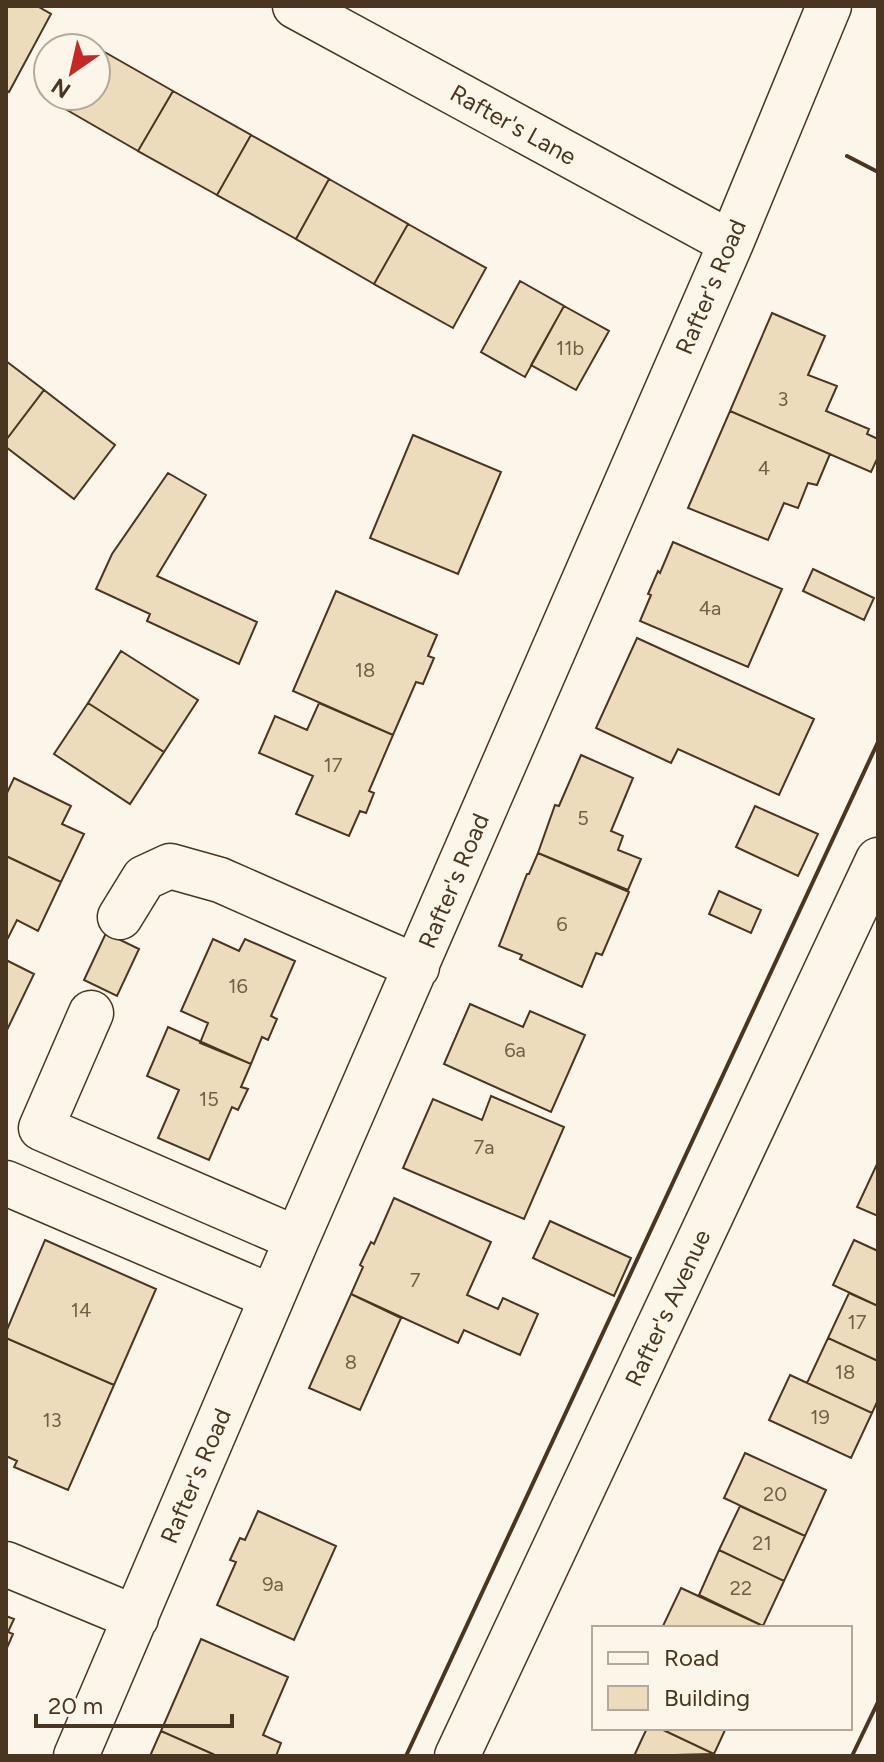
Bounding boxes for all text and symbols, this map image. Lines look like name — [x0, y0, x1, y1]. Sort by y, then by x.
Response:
north arrow — [32, 32, 112, 112]
text: N — [46, 72, 76, 104]
street label: Rafter's Lane — [445, 78, 581, 171]
street label: Rafter's Road — [669, 215, 752, 359]
house number: 11b — [556, 336, 584, 360]
house number: 3 — [778, 387, 788, 411]
house number: 4 — [758, 456, 770, 480]
house number: 4a — [699, 596, 721, 620]
house number: 18 — [355, 658, 375, 682]
house number: 17 — [324, 753, 343, 777]
house number: 5 — [577, 806, 589, 830]
street label: Rafter's Road — [412, 809, 495, 953]
house number: 6 — [556, 912, 568, 936]
house number: 16 — [228, 974, 248, 998]
house number: 6a — [504, 1038, 526, 1062]
house number: 15 — [199, 1087, 219, 1111]
house number: 7a — [474, 1135, 494, 1159]
street label: Rafter's Avenue — [619, 1225, 716, 1391]
house number: 7 — [410, 1268, 421, 1292]
house number: 14 — [71, 1298, 91, 1322]
house number: 17 — [848, 1310, 867, 1334]
house number: 8 — [345, 1350, 357, 1374]
house number: 18 — [835, 1360, 855, 1384]
street label: Rafter's Road — [154, 1404, 237, 1548]
house number: 19 — [810, 1405, 830, 1429]
house number: 13 — [42, 1408, 62, 1432]
house number: 20 — [763, 1482, 787, 1506]
house number: 21 — [752, 1531, 772, 1555]
house number: 9a — [262, 1572, 284, 1596]
house number: 22 — [730, 1576, 752, 1600]
legend — [592, 1626, 852, 1730]
text: Road — [664, 1643, 719, 1672]
scale bar — [36, 1678, 232, 1728]
text: Building — [664, 1683, 750, 1712]
text: 20 m — [48, 1691, 103, 1720]

